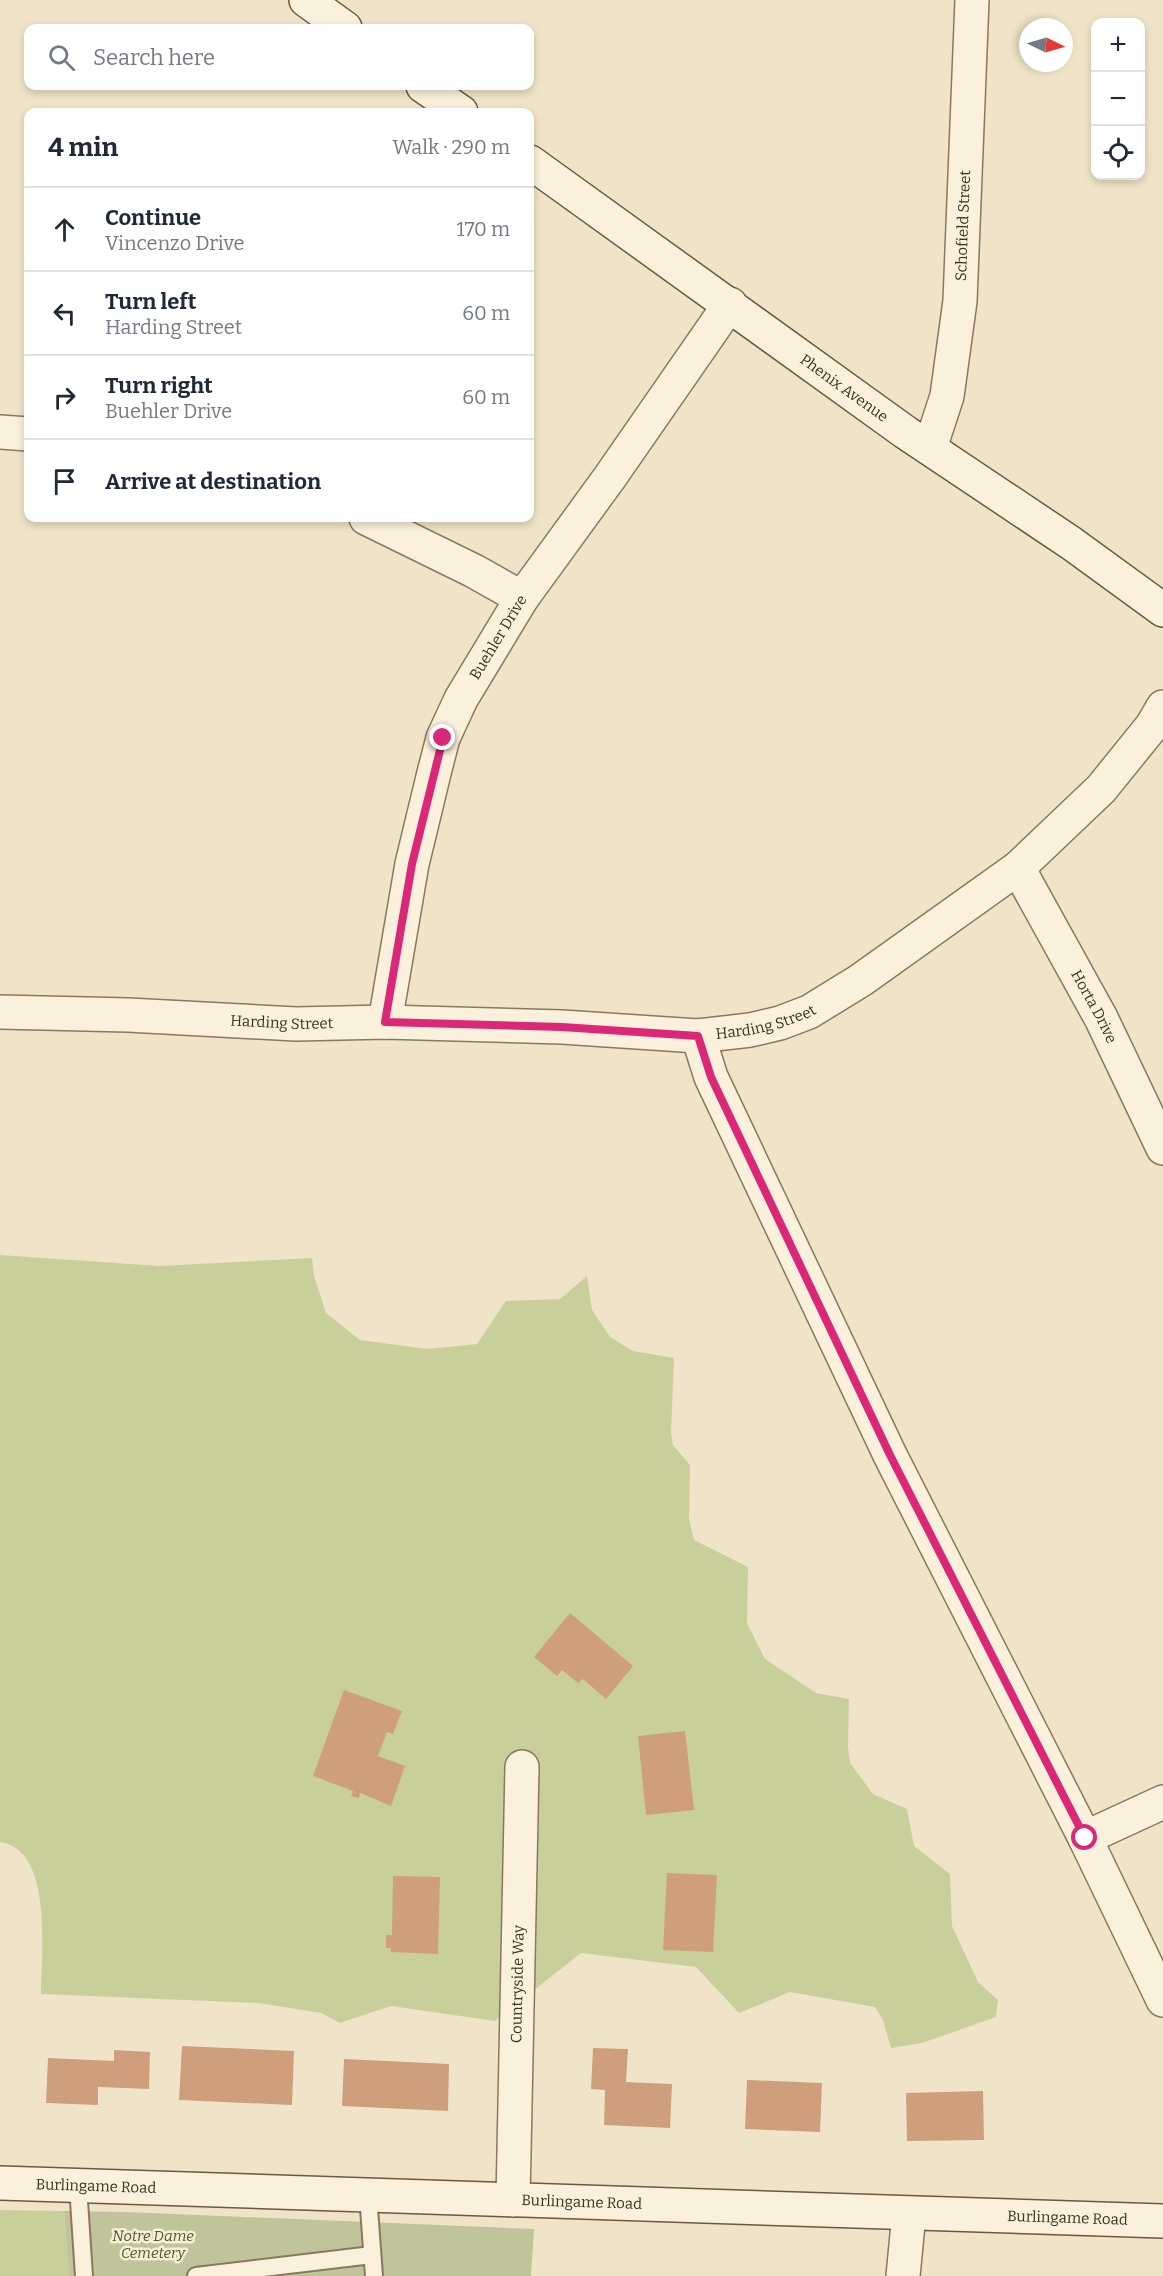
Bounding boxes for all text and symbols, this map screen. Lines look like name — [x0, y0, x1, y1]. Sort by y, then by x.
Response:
north arrow — [1019, 18, 1073, 72]
map controls — [1091, 18, 1145, 180]
button: + — [1091, 18, 1145, 72]
search box — [24, 24, 534, 90]
icon: search — [45, 41, 78, 74]
text: Search here — [93, 44, 215, 71]
button: − — [1091, 72, 1145, 126]
button: locate — [1091, 126, 1145, 180]
text: 4 min — [48, 132, 118, 163]
text: Walk · 290 m — [392, 135, 510, 159]
street label: Schofield Street — [952, 169, 974, 281]
text: Continue — [105, 204, 201, 231]
icon: ahead — [48, 213, 81, 246]
text: 170 m — [457, 217, 510, 241]
text: Vincenzo Drive — [105, 231, 245, 255]
text: Turn left — [105, 288, 197, 315]
icon: left — [48, 297, 81, 330]
text: 60 m — [462, 301, 510, 325]
text: Harding Street — [105, 315, 242, 339]
street label: Phenix Avenue — [797, 350, 892, 426]
text: Turn right — [105, 372, 213, 399]
icon: right — [48, 381, 81, 414]
text: 60 m — [462, 385, 510, 409]
text: Buehler Drive — [105, 399, 232, 423]
icon: arrive — [48, 465, 81, 498]
text: Arrive at destination — [105, 468, 321, 495]
street label: Buehler Drive — [466, 592, 531, 683]
route end — [429, 724, 455, 750]
street label: Horta Drive — [1067, 967, 1121, 1046]
street label: Harding Street — [715, 1001, 820, 1043]
street label: Harding Street — [230, 1011, 334, 1033]
route start — [1071, 1824, 1097, 1850]
street label: Countryside Way — [507, 1925, 528, 2043]
street label: Burlingame Road — [35, 2175, 157, 2197]
street label: Burlingame Road — [521, 2191, 642, 2213]
street label: Burlingame Road — [1007, 2207, 1128, 2229]
park label: Notre Dame Cemetery — [112, 2227, 194, 2262]

